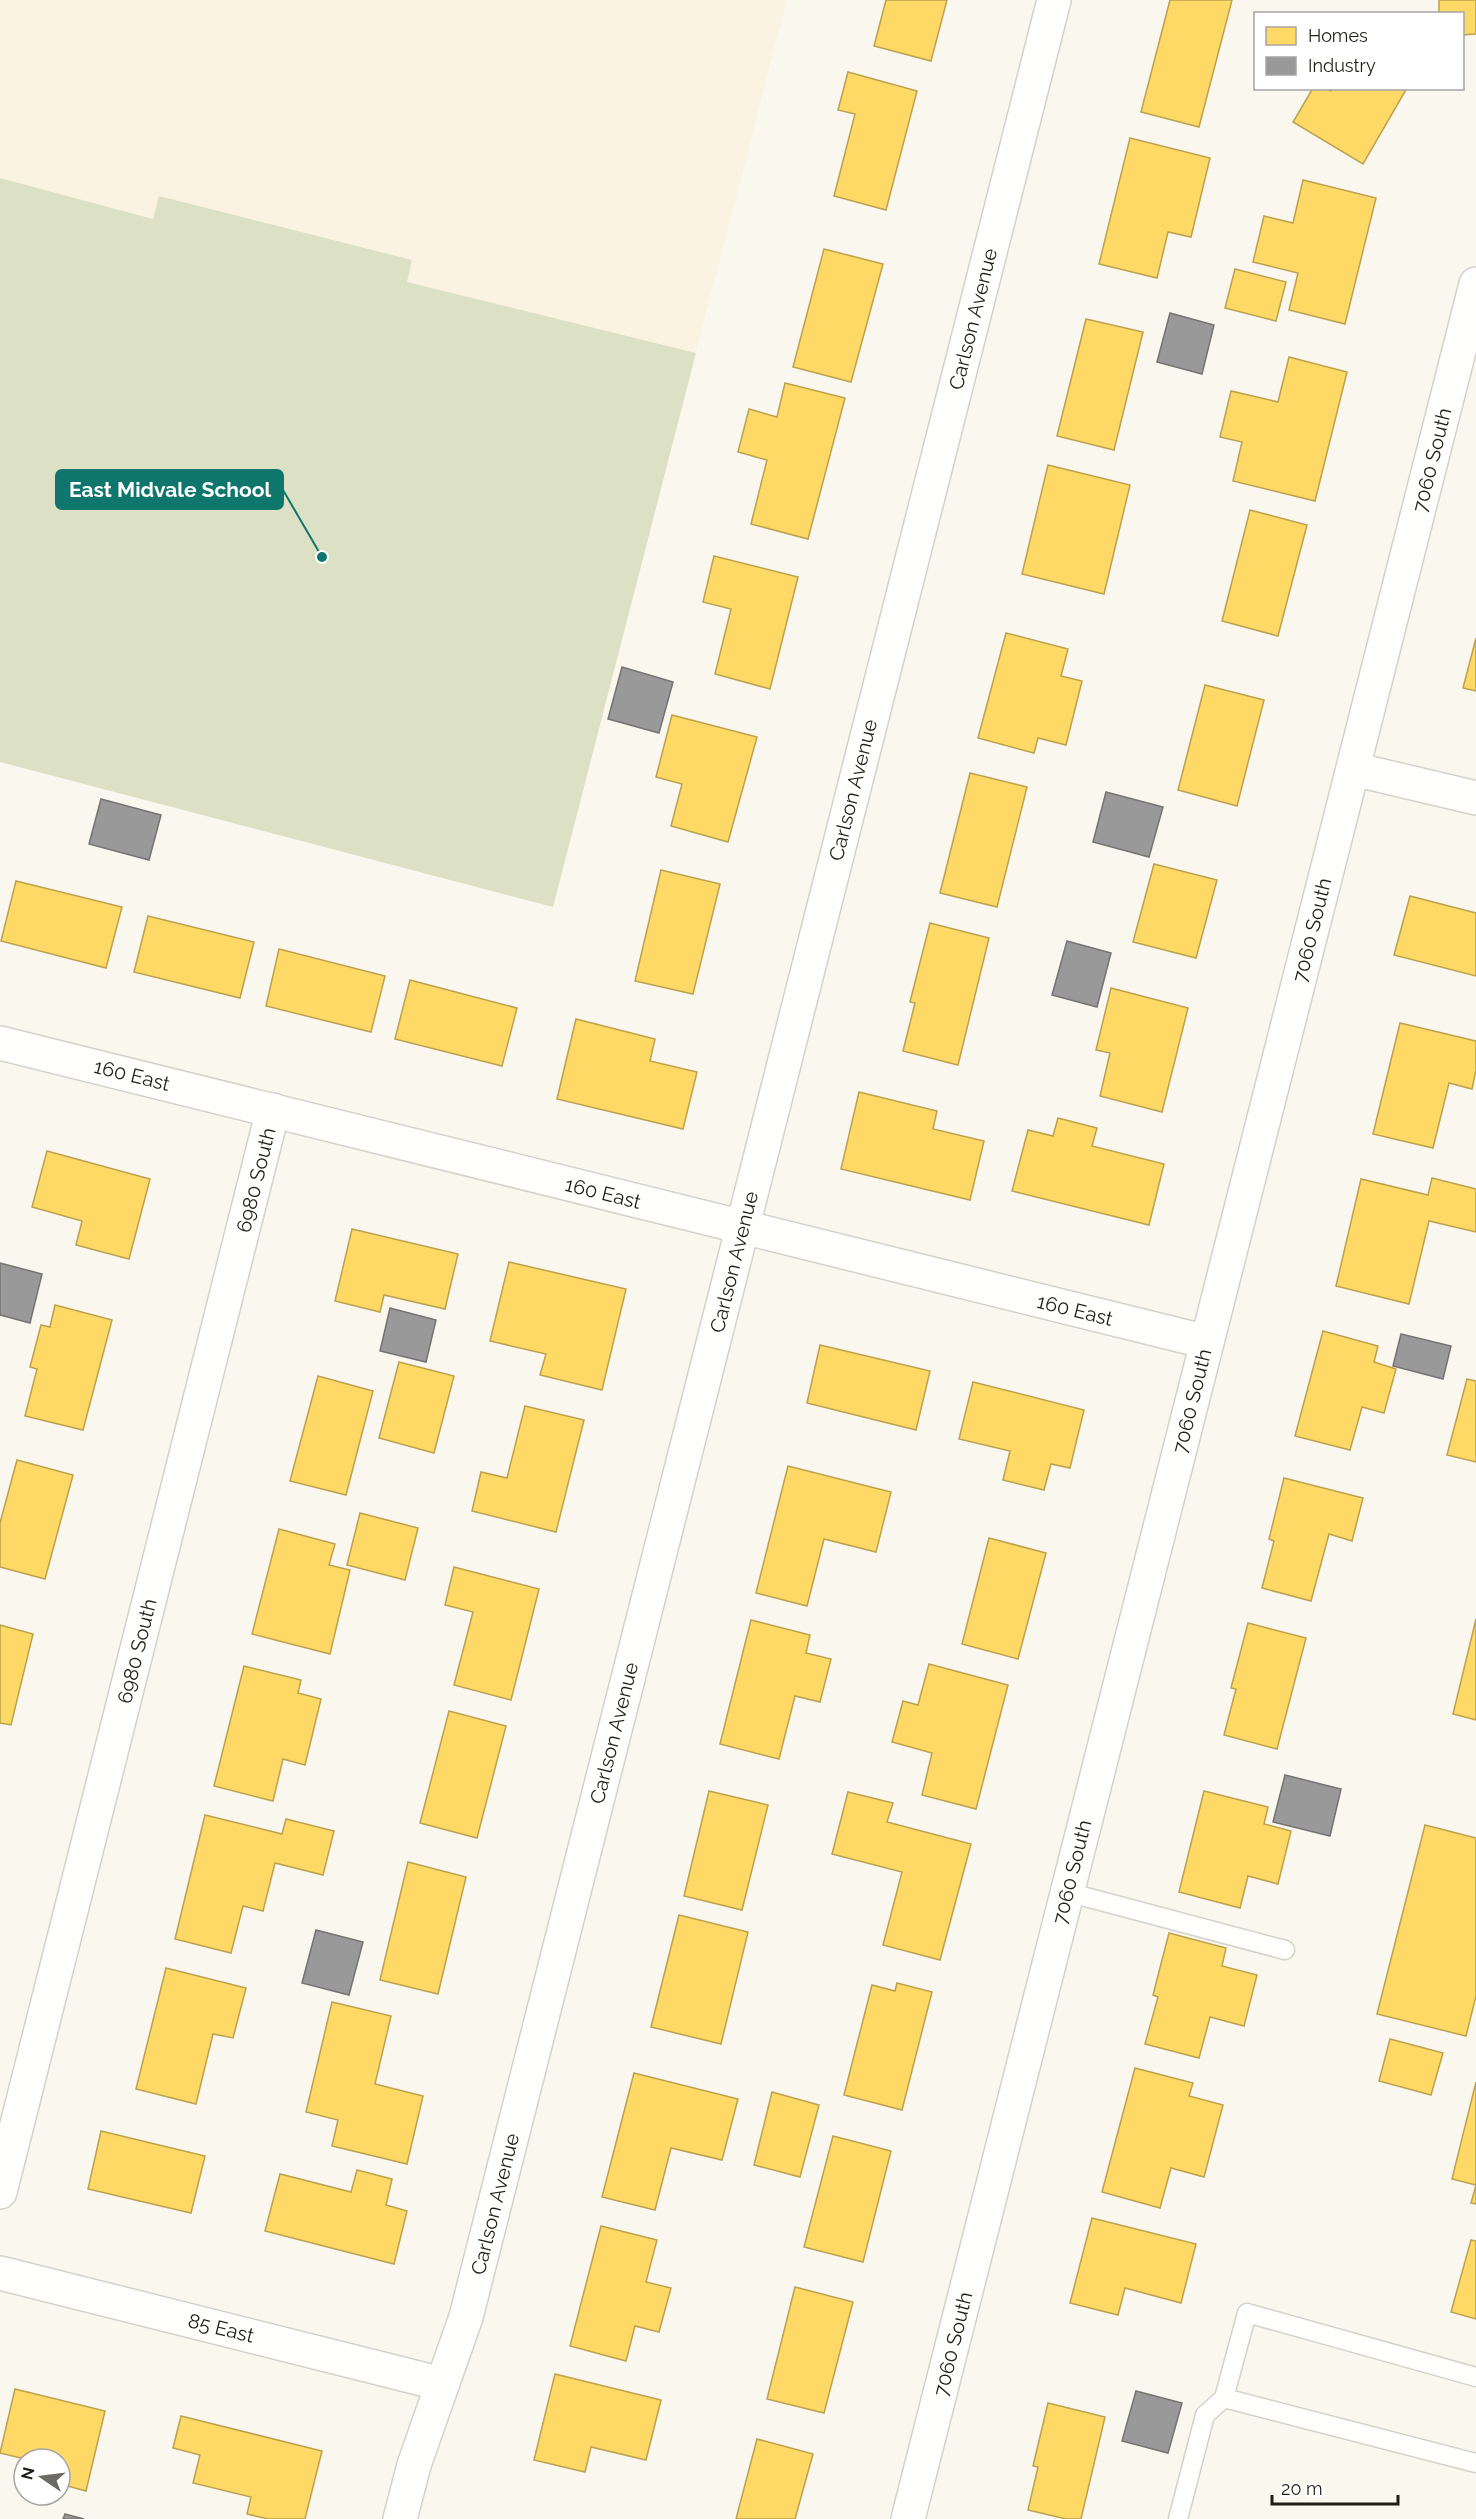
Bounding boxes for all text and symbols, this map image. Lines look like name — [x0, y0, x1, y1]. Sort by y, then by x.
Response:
legend — [1254, 12, 1464, 90]
text: Homes — [1308, 25, 1368, 46]
text: Industry — [1308, 55, 1376, 76]
street label: Carlson Avenue — [944, 246, 1002, 392]
street label: 7060 South — [1407, 405, 1457, 515]
callout: East Midvale School — [56, 470, 283, 509]
text: East Midvale School — [69, 477, 271, 502]
street label: Carlson Avenue — [824, 717, 882, 863]
street label: 7060 South — [1287, 875, 1337, 985]
street label: 160 East — [92, 1054, 173, 1096]
street label: 6980 South — [231, 1125, 281, 1235]
street label: 160 East — [563, 1172, 644, 1214]
street label: Carlson Avenue — [705, 1189, 763, 1335]
street label: 160 East — [1035, 1289, 1116, 1331]
street label: 7060 South — [1167, 1346, 1217, 1456]
street label: 6980 South — [112, 1596, 162, 1706]
street label: Carlson Avenue — [585, 1660, 643, 1806]
street label: 7060 South — [1047, 1817, 1097, 1927]
street label: Carlson Avenue — [466, 2131, 524, 2277]
street label: 7060 South — [928, 2289, 978, 2399]
street label: 85 East — [185, 2308, 257, 2348]
north arrow — [12, 2447, 72, 2507]
text: N — [17, 2465, 39, 2482]
scale bar — [1272, 2468, 1398, 2506]
text: 20 m — [1281, 2478, 1323, 2499]

